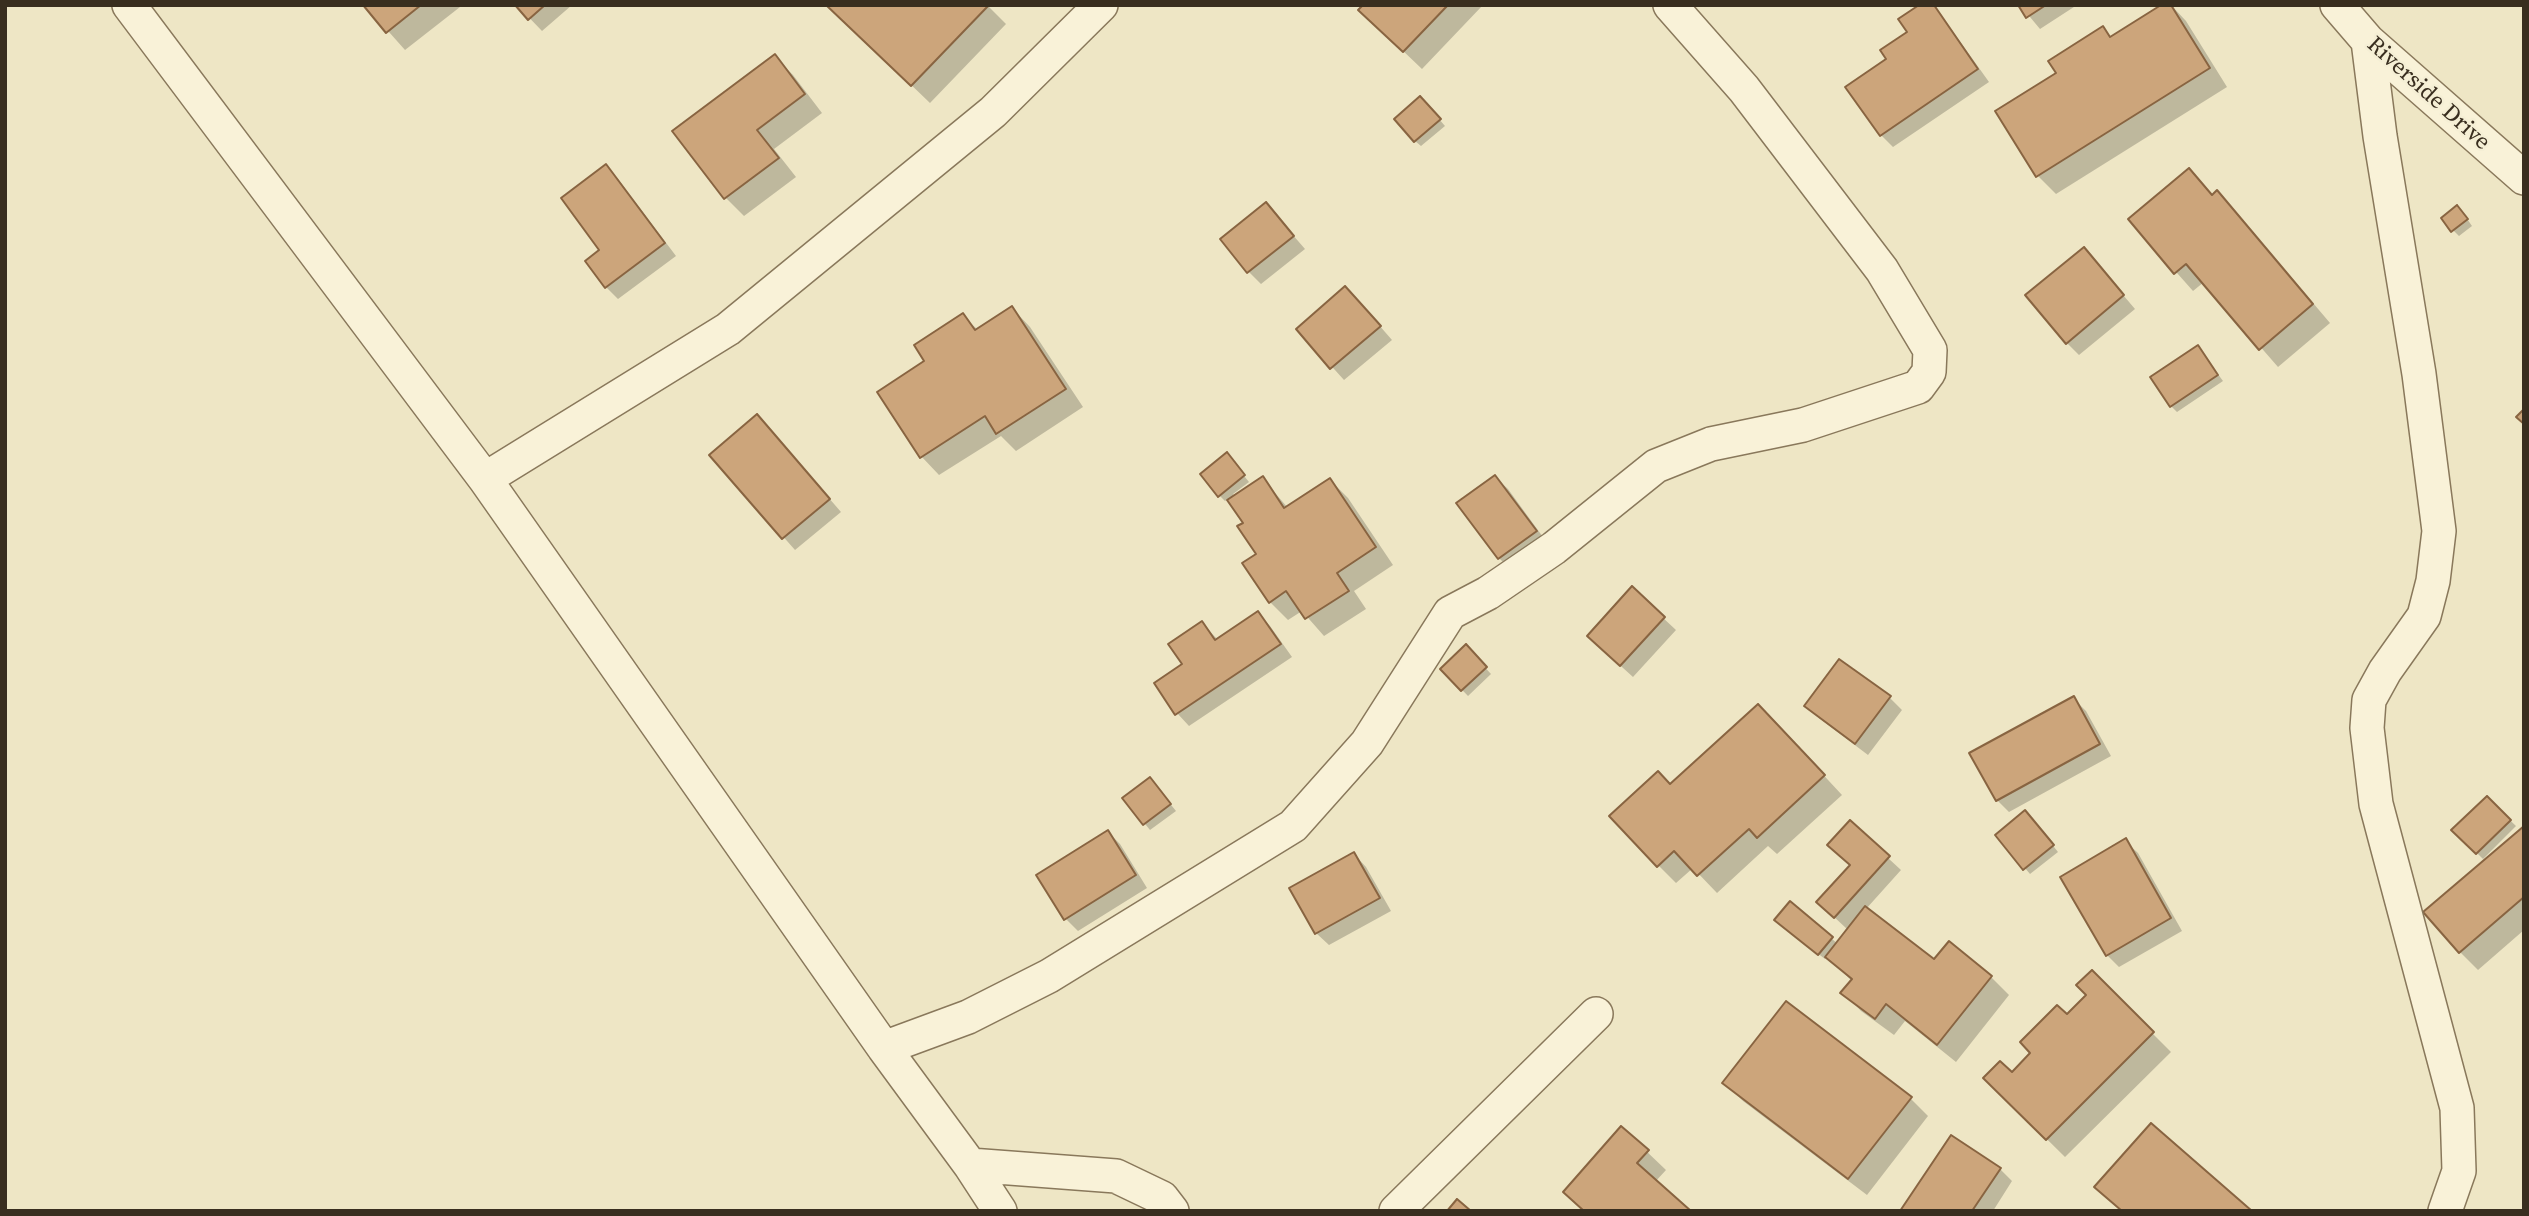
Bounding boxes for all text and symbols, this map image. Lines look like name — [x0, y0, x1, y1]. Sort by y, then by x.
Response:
street label: Riverside Drive — [2361, 31, 2495, 157]

